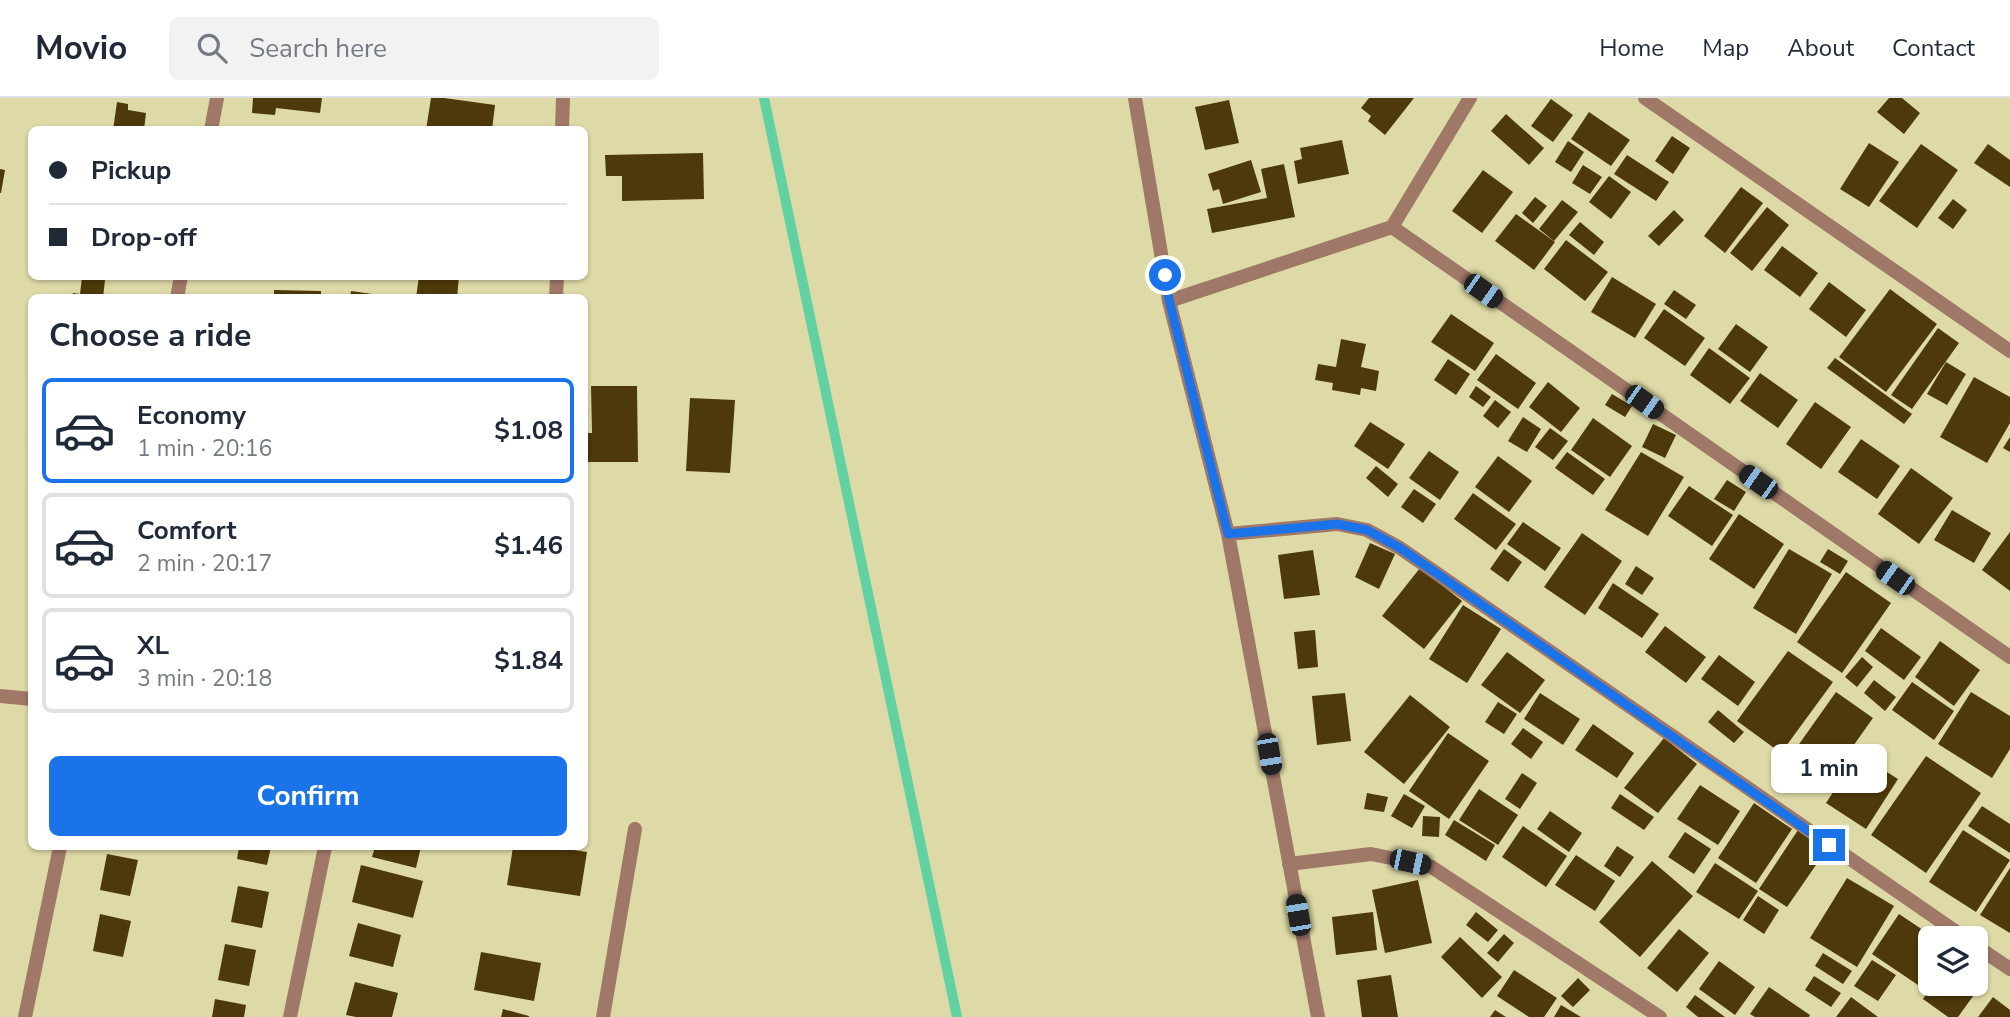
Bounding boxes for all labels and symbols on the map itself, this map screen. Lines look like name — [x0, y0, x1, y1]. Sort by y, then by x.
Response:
route start — [1149, 259, 1181, 291]
car — [1460, 270, 1507, 312]
car — [1621, 381, 1668, 423]
car — [1735, 461, 1782, 503]
car — [1872, 557, 1919, 599]
car — [1256, 731, 1283, 777]
callout: 1 min — [1771, 744, 1887, 792]
route end — [1813, 829, 1845, 861]
car — [1388, 847, 1433, 877]
car — [1285, 892, 1312, 938]

